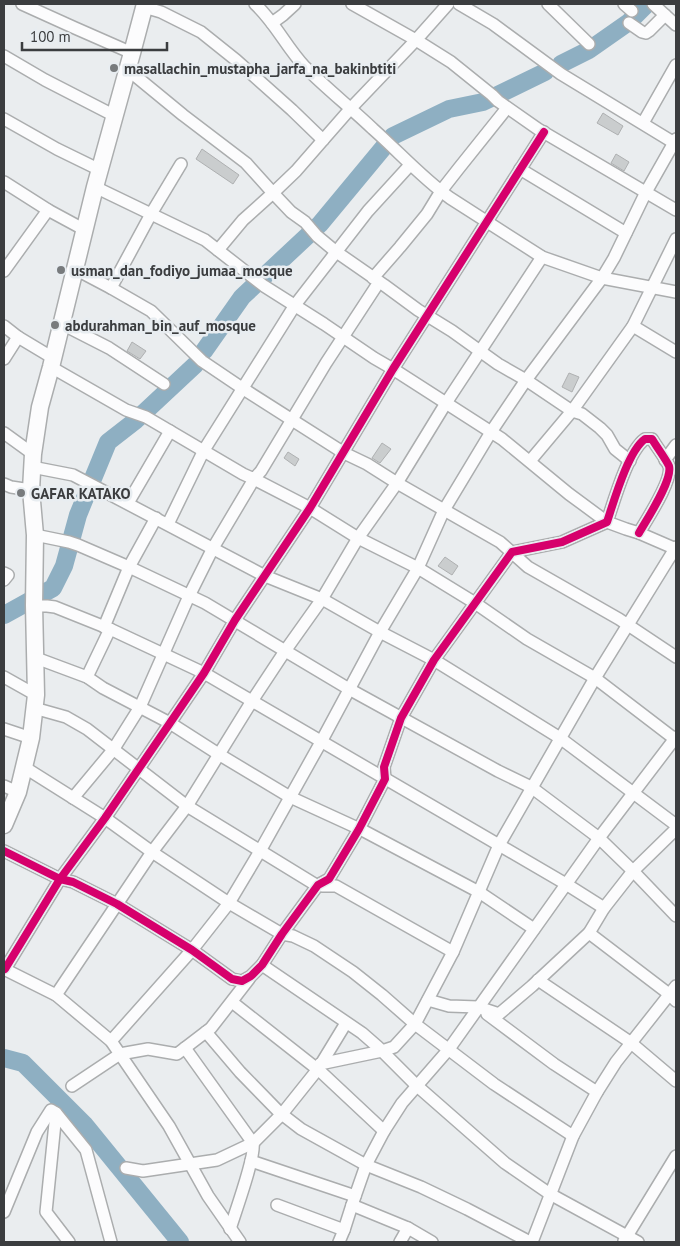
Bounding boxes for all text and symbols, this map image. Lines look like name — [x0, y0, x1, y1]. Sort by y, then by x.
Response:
scale bar — [22, 20, 168, 52]
text: 100 m — [30, 27, 71, 46]
place label: masallachin_mustapha_jarfa_na_bakinbtiti — [124, 59, 396, 78]
marker: masallachin_mustapha_jarfa_na_bakinbtiti — [108, 62, 120, 74]
place label: usman_dan_fodiyo_jumaa_mosque — [71, 261, 293, 280]
marker: usman_dan_fodiyo_jumaa_mosque — [55, 264, 67, 276]
place label: abdurahman_bin_auf_mosque — [65, 316, 256, 335]
marker: abdurahman_bin_auf_mosque — [49, 319, 61, 331]
place label: GAFAR KATAKO — [31, 484, 130, 503]
marker: GAFAR KATAKO — [15, 487, 27, 499]

